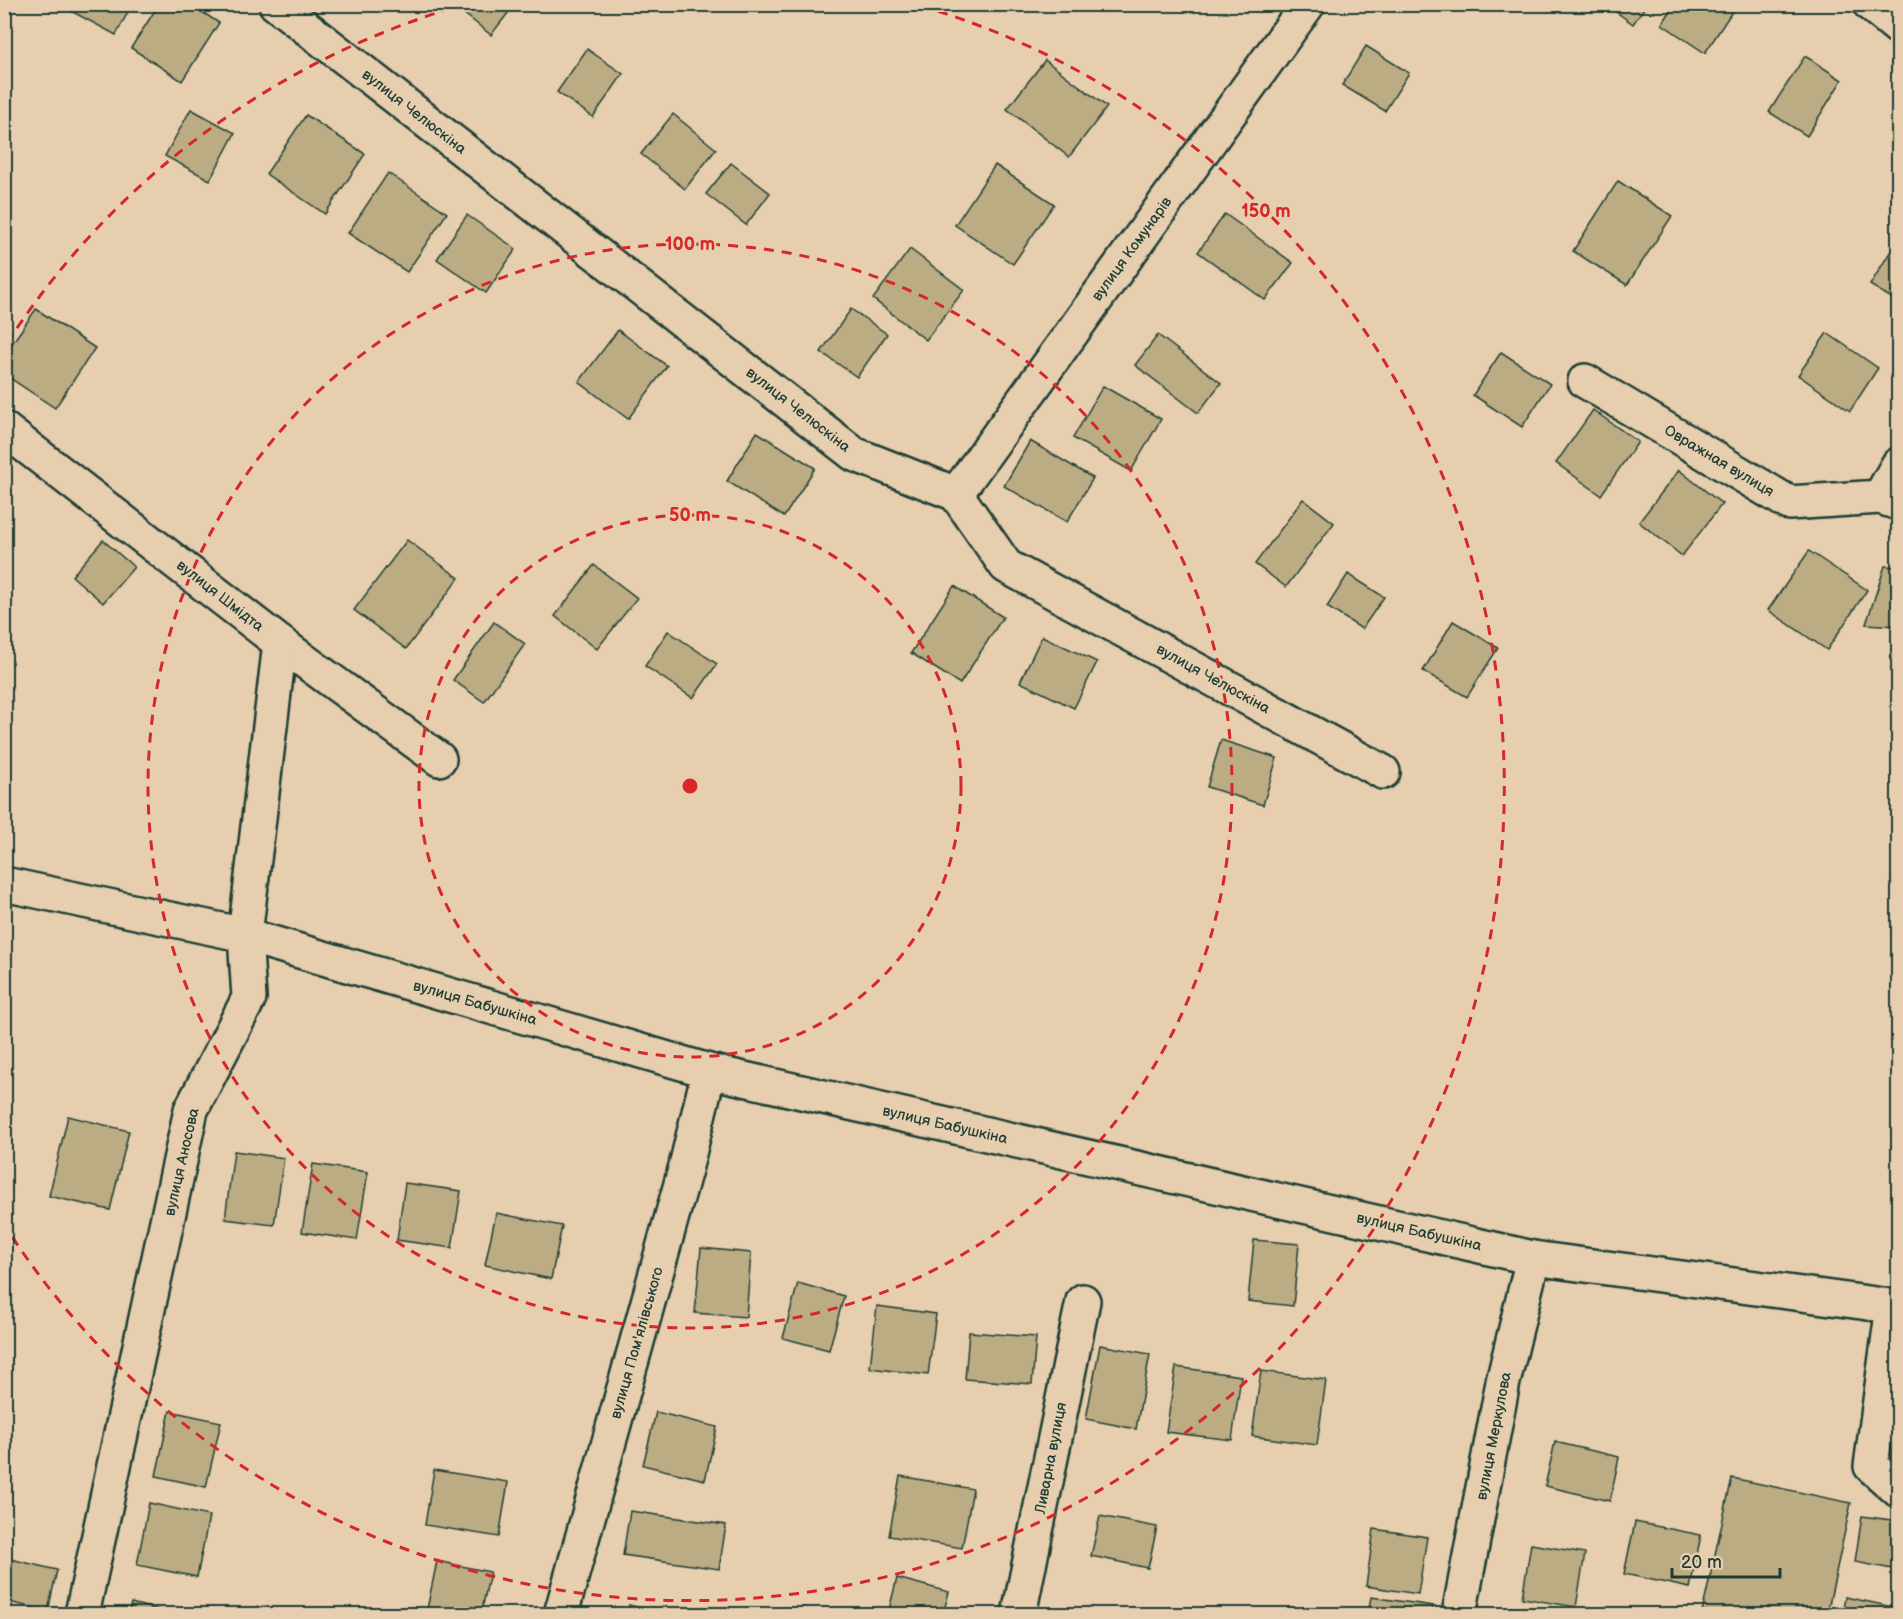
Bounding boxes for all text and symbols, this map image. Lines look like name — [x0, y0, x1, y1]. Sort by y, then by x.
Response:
street label: вулиця Челюскіна — [358, 65, 470, 159]
street label: вулиця Комунарів — [1088, 193, 1176, 305]
text: 150 m — [1241, 201, 1291, 222]
text: 100 m — [665, 234, 715, 255]
street label: вулиця Челюскіна — [742, 363, 854, 457]
street label: Овражная вулиця — [1661, 421, 1777, 501]
text: 50 m — [669, 505, 711, 526]
street label: вулиця Шмідта — [173, 556, 268, 636]
street label: вулиця Челюскіна — [1153, 640, 1273, 718]
centre of rings — [680, 776, 700, 796]
street label: вулиця Бабушкіна — [411, 976, 539, 1030]
street label: вулиця Бабушкіна — [881, 1101, 1010, 1149]
street label: вулиця Аносова — [160, 1106, 204, 1218]
street label: вулиця Бабушкіна — [1355, 1208, 1484, 1256]
street label: вулиця Пом'ялівського — [606, 1265, 668, 1421]
street label: вулиця Меркулова — [1472, 1370, 1516, 1502]
street label: Ливарна вулиця — [1031, 1401, 1071, 1516]
scale bar — [1672, 1541, 1780, 1579]
text: 20 m — [1681, 1552, 1722, 1573]

